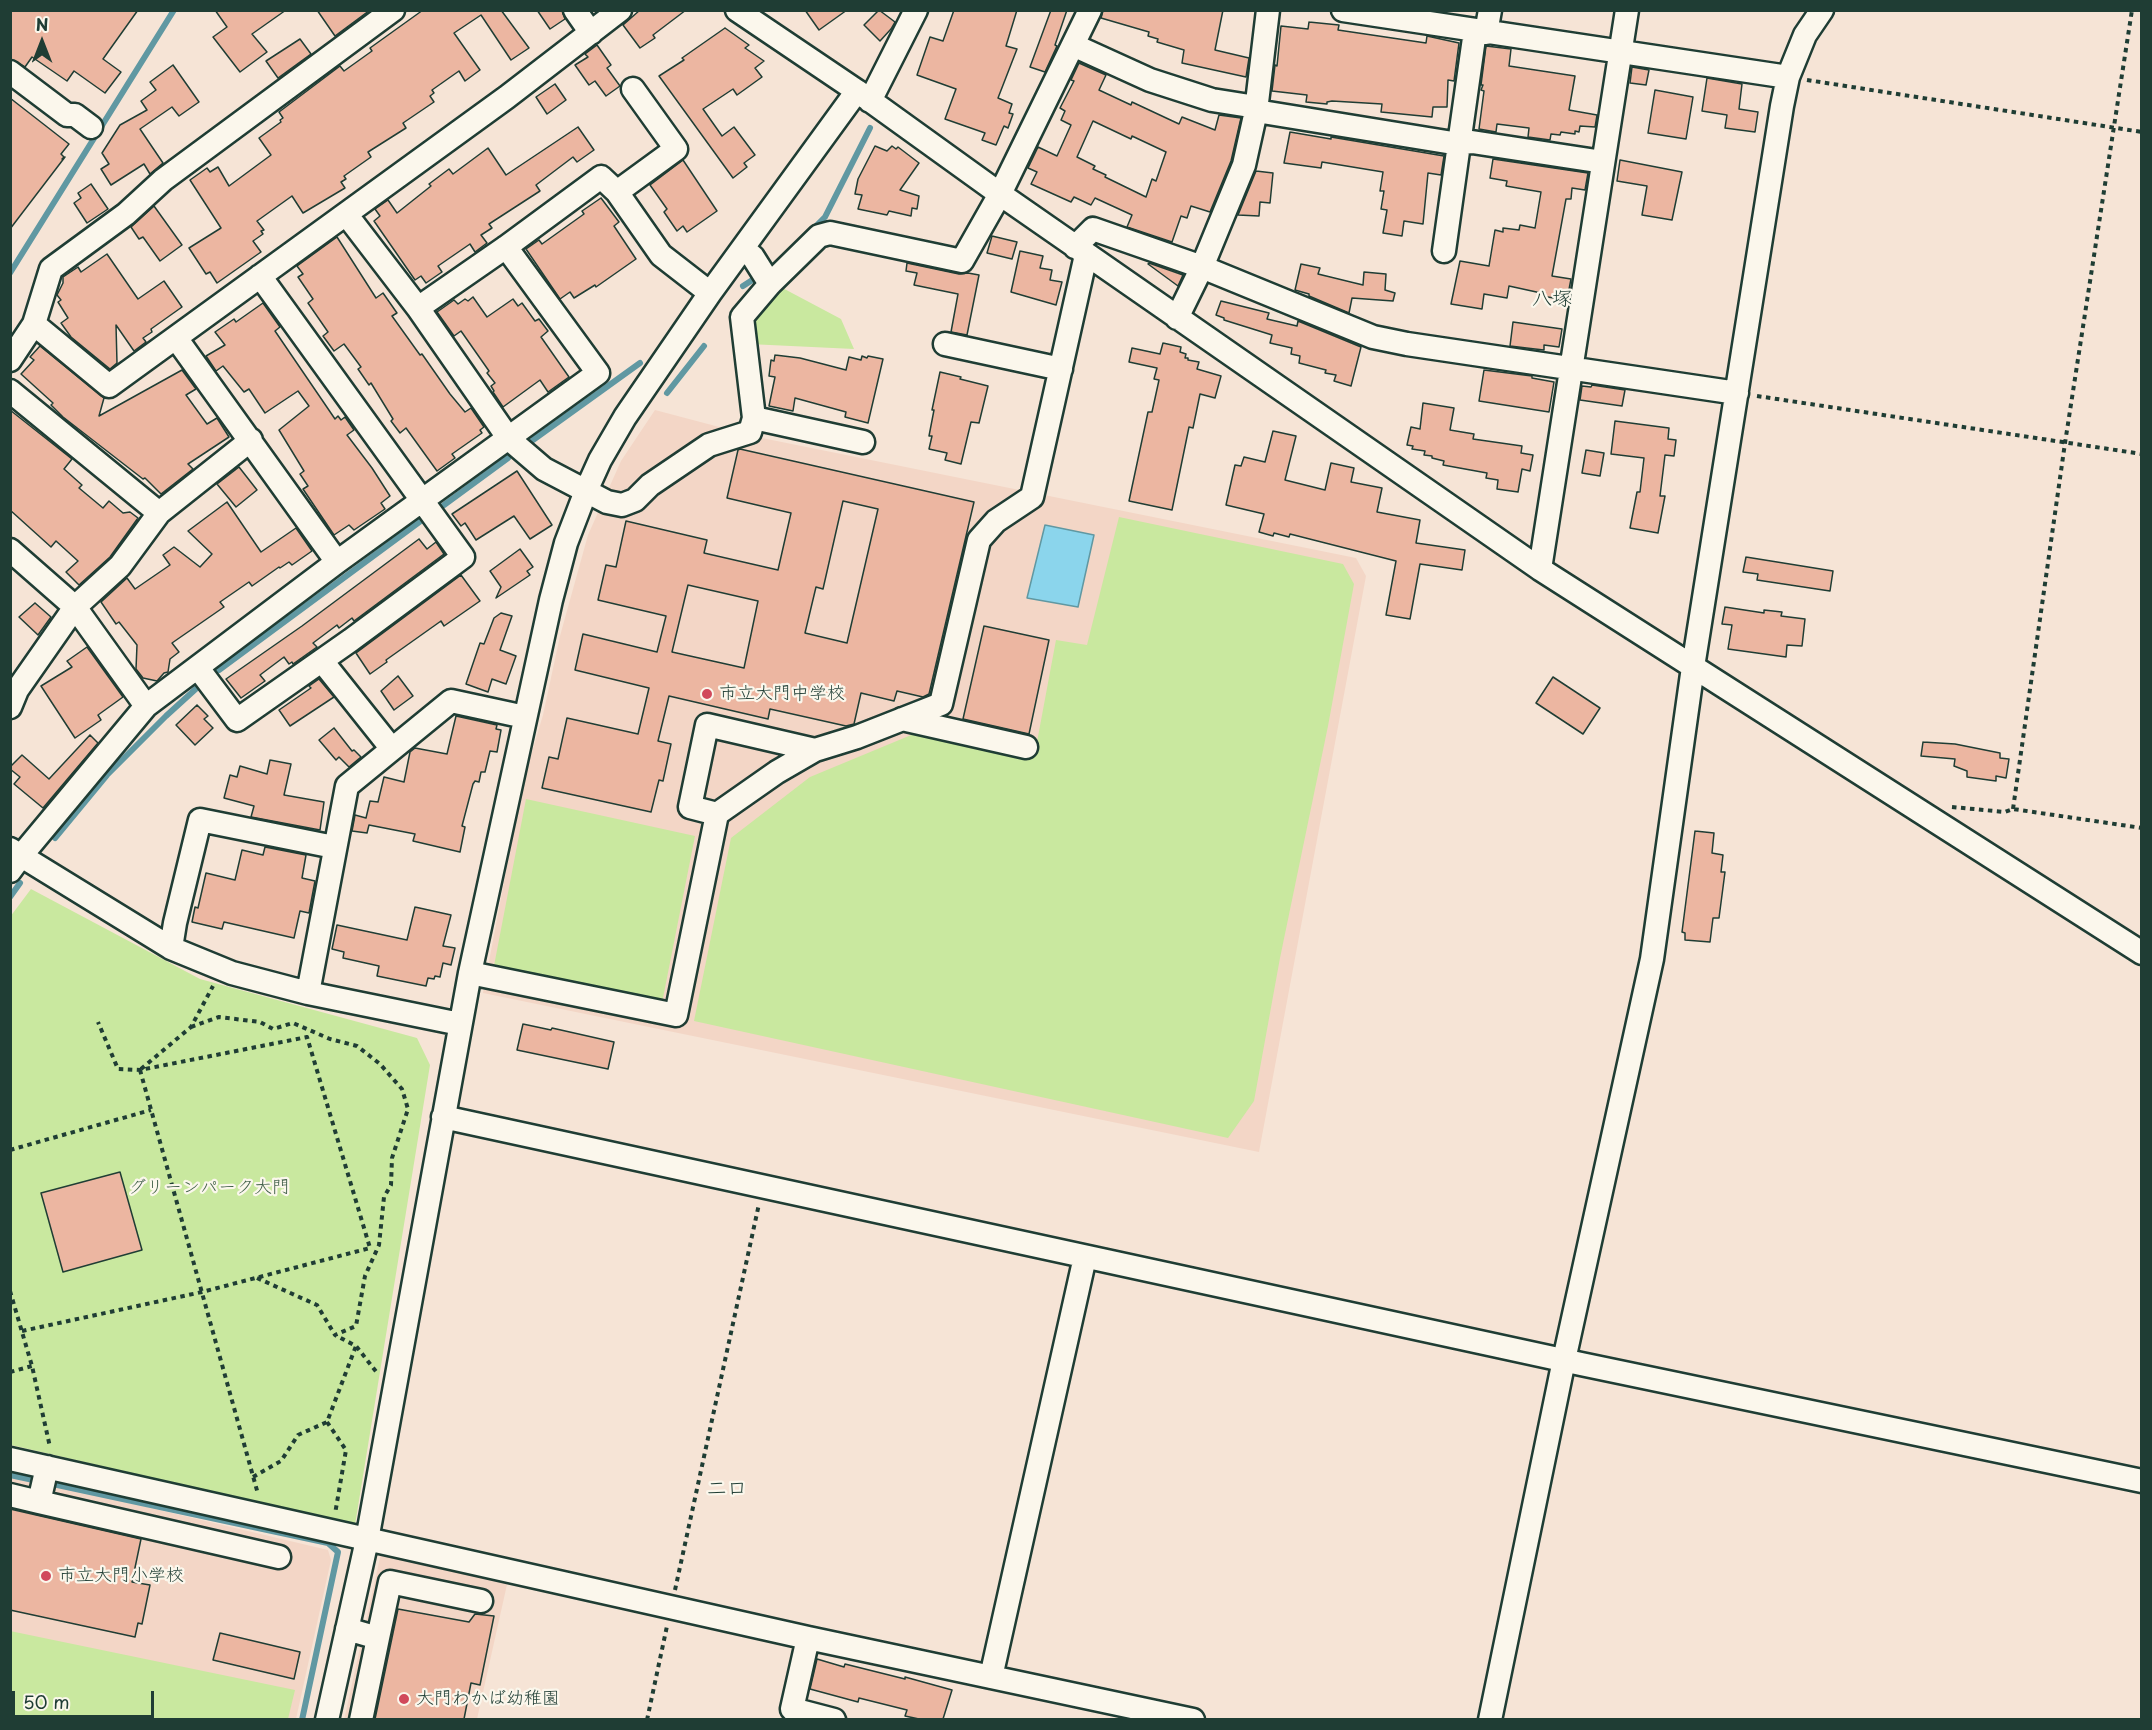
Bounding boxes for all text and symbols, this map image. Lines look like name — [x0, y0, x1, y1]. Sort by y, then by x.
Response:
north arrow — [12, 12, 72, 72]
text: N — [36, 12, 48, 36]
district label: 八塚 — [1532, 287, 1572, 311]
place label: 市立大門中学校 — [719, 683, 845, 705]
marker: 市立大門中学校 — [700, 687, 714, 701]
park label: グリーンパーク大門 — [128, 1177, 290, 1199]
district label: 二口 — [707, 1477, 747, 1501]
place label: 市立大門小学校 — [58, 1565, 184, 1587]
marker: 市立大門小学校 — [39, 1569, 53, 1583]
scale bar — [15, 1679, 158, 1717]
text: 50 m — [23, 1688, 70, 1715]
place label: 大門わかば幼稚園 — [416, 1688, 560, 1710]
marker: 大門わかば幼稚園 — [397, 1692, 411, 1706]

